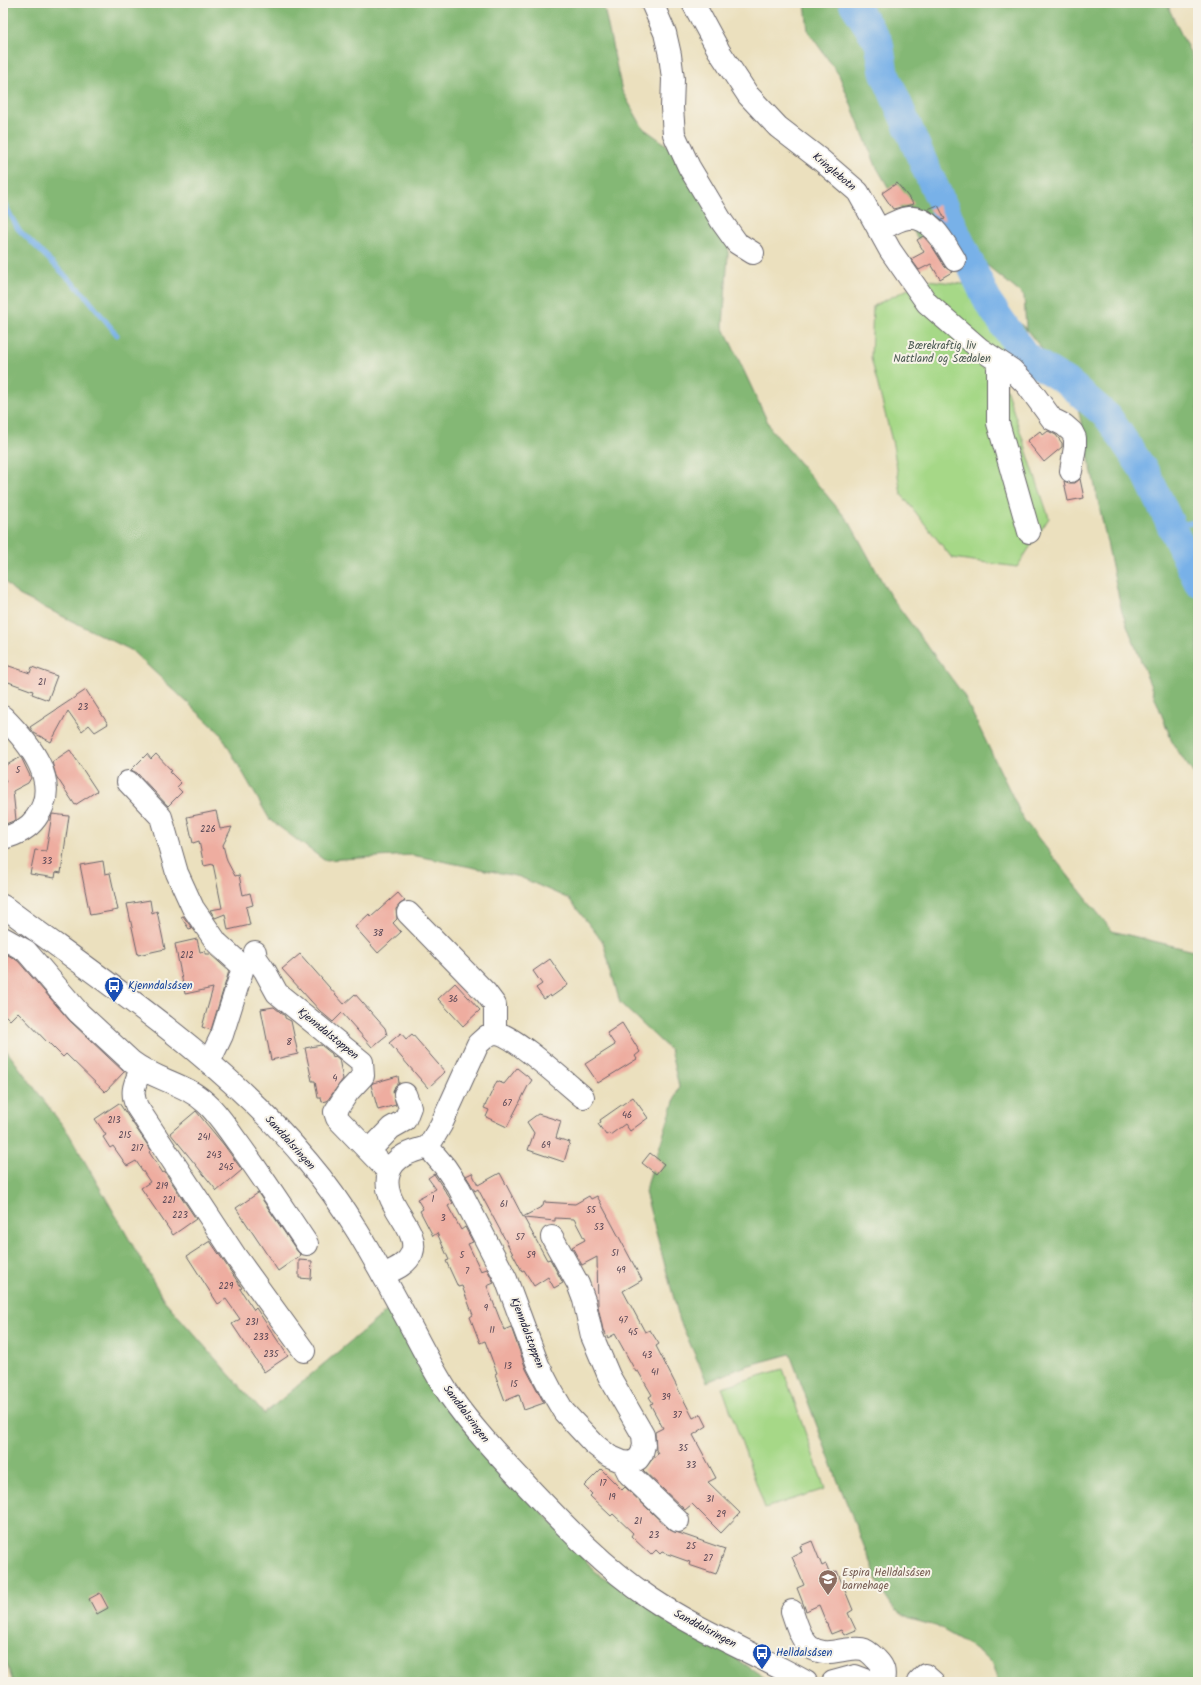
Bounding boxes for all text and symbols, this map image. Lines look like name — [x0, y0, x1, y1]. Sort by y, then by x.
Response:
street label: Kringlebotn — [808, 148, 860, 196]
park label: Bærekraftig liv Nattland og Sædalen — [893, 337, 991, 368]
house number: 21 — [38, 675, 46, 690]
house number: 23 — [78, 700, 88, 715]
house number: 5 — [16, 763, 22, 778]
house number: 226 — [200, 822, 216, 837]
house number: 33 — [42, 854, 52, 869]
house number: 38 — [373, 926, 384, 941]
house number: 212 — [180, 948, 194, 963]
bus stop icon: Kjenndalsåsen — [103, 975, 125, 1003]
place label: Kjenndalsåsen — [128, 977, 193, 995]
house number: 36 — [448, 992, 458, 1007]
street label: Kjenndalstoppen — [293, 1004, 363, 1065]
house number: 8 — [286, 1035, 292, 1050]
house number: 4 — [333, 1071, 338, 1086]
house number: 67 — [502, 1096, 512, 1111]
house number: 46 — [622, 1108, 632, 1123]
street label: Sanddalsringen — [260, 1112, 320, 1175]
house number: 213 — [107, 1113, 121, 1128]
house number: 215 — [119, 1128, 133, 1143]
house number: 241 — [197, 1130, 211, 1145]
house number: 69 — [541, 1138, 551, 1153]
house number: 217 — [131, 1141, 144, 1156]
house number: 243 — [206, 1148, 222, 1163]
house number: 245 — [218, 1160, 235, 1175]
house number: 219 — [156, 1179, 169, 1194]
house number: 1 — [432, 1192, 435, 1207]
house number: 221 — [162, 1193, 176, 1208]
house number: 61 — [500, 1197, 508, 1212]
house number: 55 — [586, 1203, 597, 1218]
house number: 223 — [172, 1208, 188, 1223]
house number: 3 — [440, 1211, 446, 1226]
house number: 53 — [594, 1220, 604, 1235]
house number: 57 — [516, 1230, 525, 1245]
house number: 51 — [611, 1246, 619, 1261]
house number: 5 — [460, 1248, 466, 1263]
house number: 59 — [526, 1248, 536, 1263]
house number: 49 — [616, 1263, 626, 1278]
house number: 7 — [465, 1264, 470, 1279]
house number: 229 — [219, 1279, 234, 1294]
street label: Kjenndalstoppen — [505, 1295, 549, 1371]
house number: 9 — [484, 1301, 489, 1316]
house number: 47 — [618, 1313, 628, 1328]
house number: 231 — [245, 1315, 259, 1330]
house number: 11 — [489, 1323, 495, 1338]
house number: 45 — [628, 1325, 639, 1340]
house number: 233 — [253, 1330, 269, 1345]
house number: 235 — [263, 1347, 280, 1362]
house number: 43 — [642, 1348, 652, 1363]
house number: 13 — [504, 1359, 512, 1374]
house number: 41 — [651, 1365, 659, 1380]
house number: 15 — [510, 1377, 519, 1392]
street label: Sanddalsringen — [438, 1381, 494, 1447]
house number: 39 — [661, 1390, 671, 1405]
house number: 37 — [672, 1408, 682, 1423]
house number: 35 — [678, 1441, 689, 1456]
house number: 33 — [686, 1458, 696, 1473]
house number: 17 — [600, 1476, 607, 1491]
house number: 19 — [608, 1490, 616, 1505]
house number: 31 — [706, 1492, 714, 1507]
house number: 29 — [716, 1507, 726, 1522]
house number: 21 — [634, 1514, 642, 1529]
house number: 23 — [649, 1528, 659, 1543]
house number: 25 — [686, 1539, 697, 1554]
house number: 27 — [703, 1551, 714, 1566]
place label: Espira Helldalsåsen barnehage — [842, 1564, 931, 1595]
school or university icon: Espira Helldalsåsen barnehage — [817, 1568, 839, 1596]
street label: Sanddalsringen — [671, 1605, 740, 1653]
bus stop icon: Helldalsåsen — [751, 1642, 773, 1670]
place label: Helldalsåsen — [776, 1644, 833, 1662]

